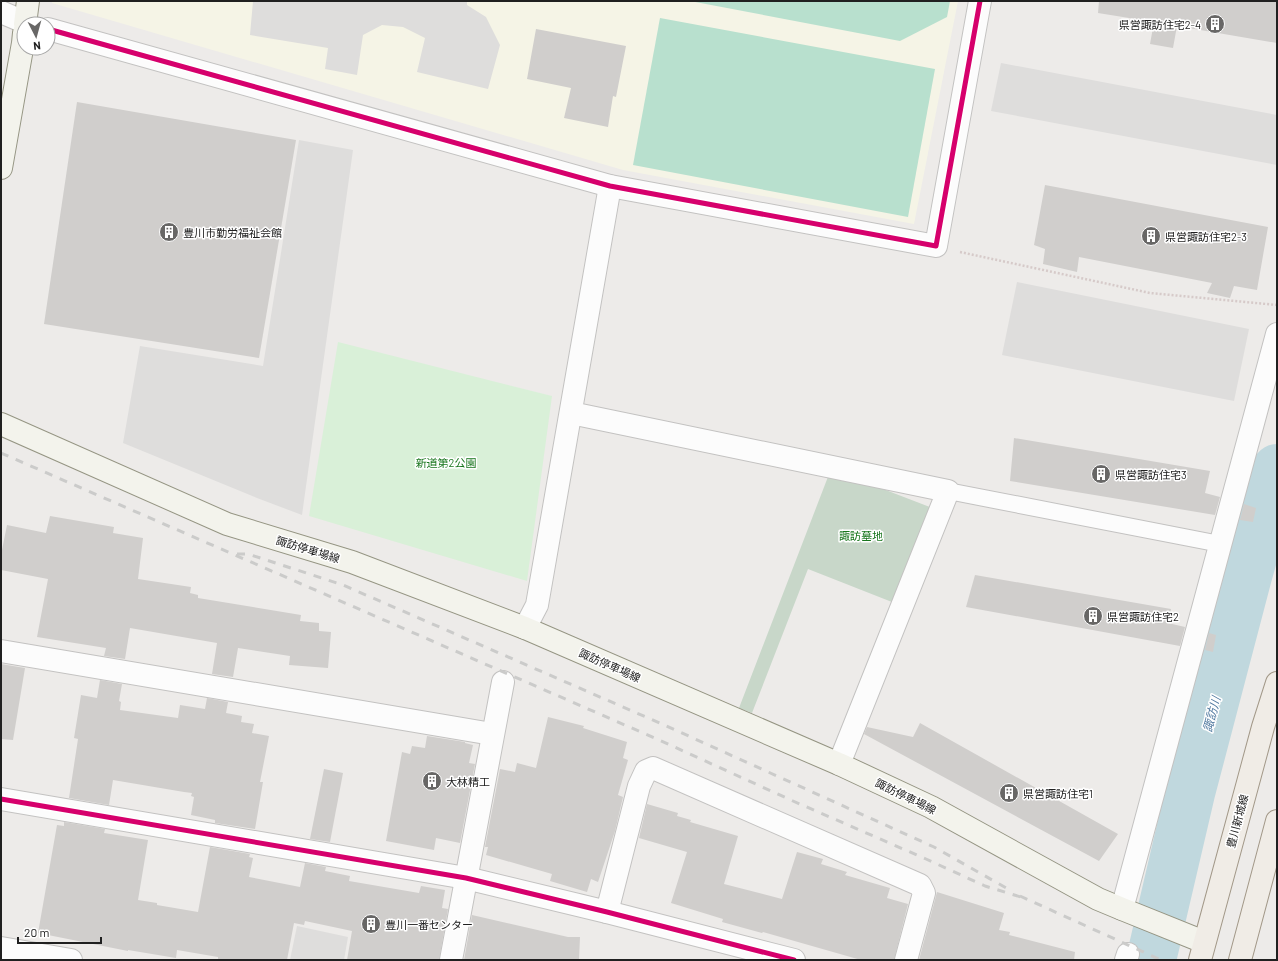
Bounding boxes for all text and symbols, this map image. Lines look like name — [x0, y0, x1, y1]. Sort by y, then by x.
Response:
building icon: 県営諏訪住宅2-4 — [1204, 13, 1226, 35]
north arrow — [16, 16, 56, 56]
place label: 県営諏訪住宅2-4 — [1119, 18, 1201, 31]
text: N — [33, 40, 41, 53]
building icon: 豊川市勤労福祉会館 — [158, 221, 180, 243]
building icon: 県営諏訪住宅2-3 — [1140, 225, 1162, 247]
place label: 豊川市勤労福祉会館 — [183, 226, 282, 239]
place label: 県営諏訪住宅2-3 — [1165, 230, 1247, 243]
park label: 新道第2公園 — [416, 456, 476, 469]
building icon: 県営諏訪住宅3 — [1090, 463, 1112, 485]
place label: 県営諏訪住宅3 — [1115, 468, 1187, 481]
park label: 諏訪墓地 — [839, 529, 883, 542]
street label: 諏訪停車場線 — [275, 533, 341, 565]
building icon: 県営諏訪住宅2 — [1082, 605, 1104, 627]
place label: 県営諏訪住宅2 — [1107, 610, 1179, 623]
street label: 諏訪停車場線 — [577, 646, 643, 684]
water label: 諏訪川 — [1200, 693, 1223, 733]
building icon: 大林精工 — [421, 770, 443, 792]
place label: 大林精工 — [446, 775, 490, 788]
street label: 諏訪停車場線 — [873, 776, 939, 816]
building icon: 県営諏訪住宅1 — [998, 782, 1020, 804]
place label: 県営諏訪住宅1 — [1023, 787, 1093, 800]
street label: 豊川新城線 — [1224, 793, 1250, 849]
building icon: 豊川一番センター — [360, 913, 382, 935]
place label: 豊川一番センター — [385, 918, 473, 931]
scale bar — [18, 919, 101, 945]
text: 20 m — [24, 925, 50, 939]

